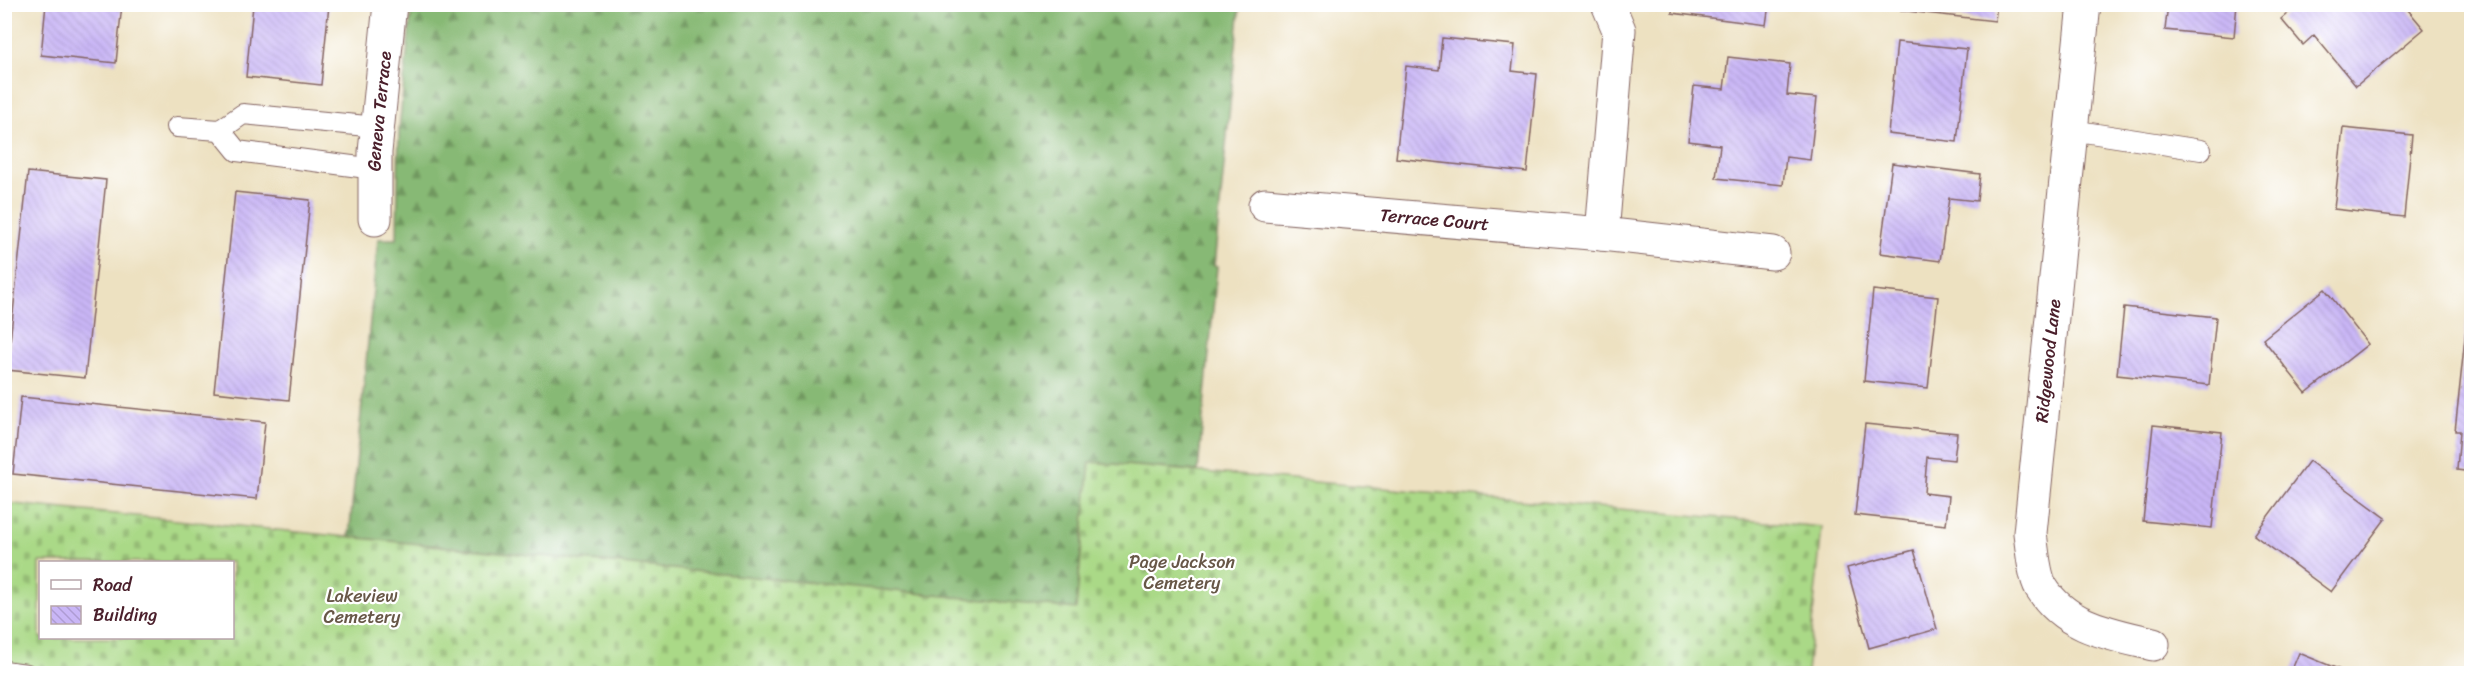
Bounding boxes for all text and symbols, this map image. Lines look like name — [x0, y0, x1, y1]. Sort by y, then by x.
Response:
street label: Geneva Terrace — [359, 49, 401, 171]
street label: Terrace Court — [1379, 199, 1490, 240]
street label: Ridgewood Lane — [2026, 297, 2070, 424]
park label: Page Jackson Cemetery — [1129, 546, 1235, 599]
legend — [39, 561, 234, 639]
text: Road — [93, 569, 133, 601]
park label: Lakeview Cemetery — [324, 580, 401, 633]
text: Building — [93, 599, 157, 631]

